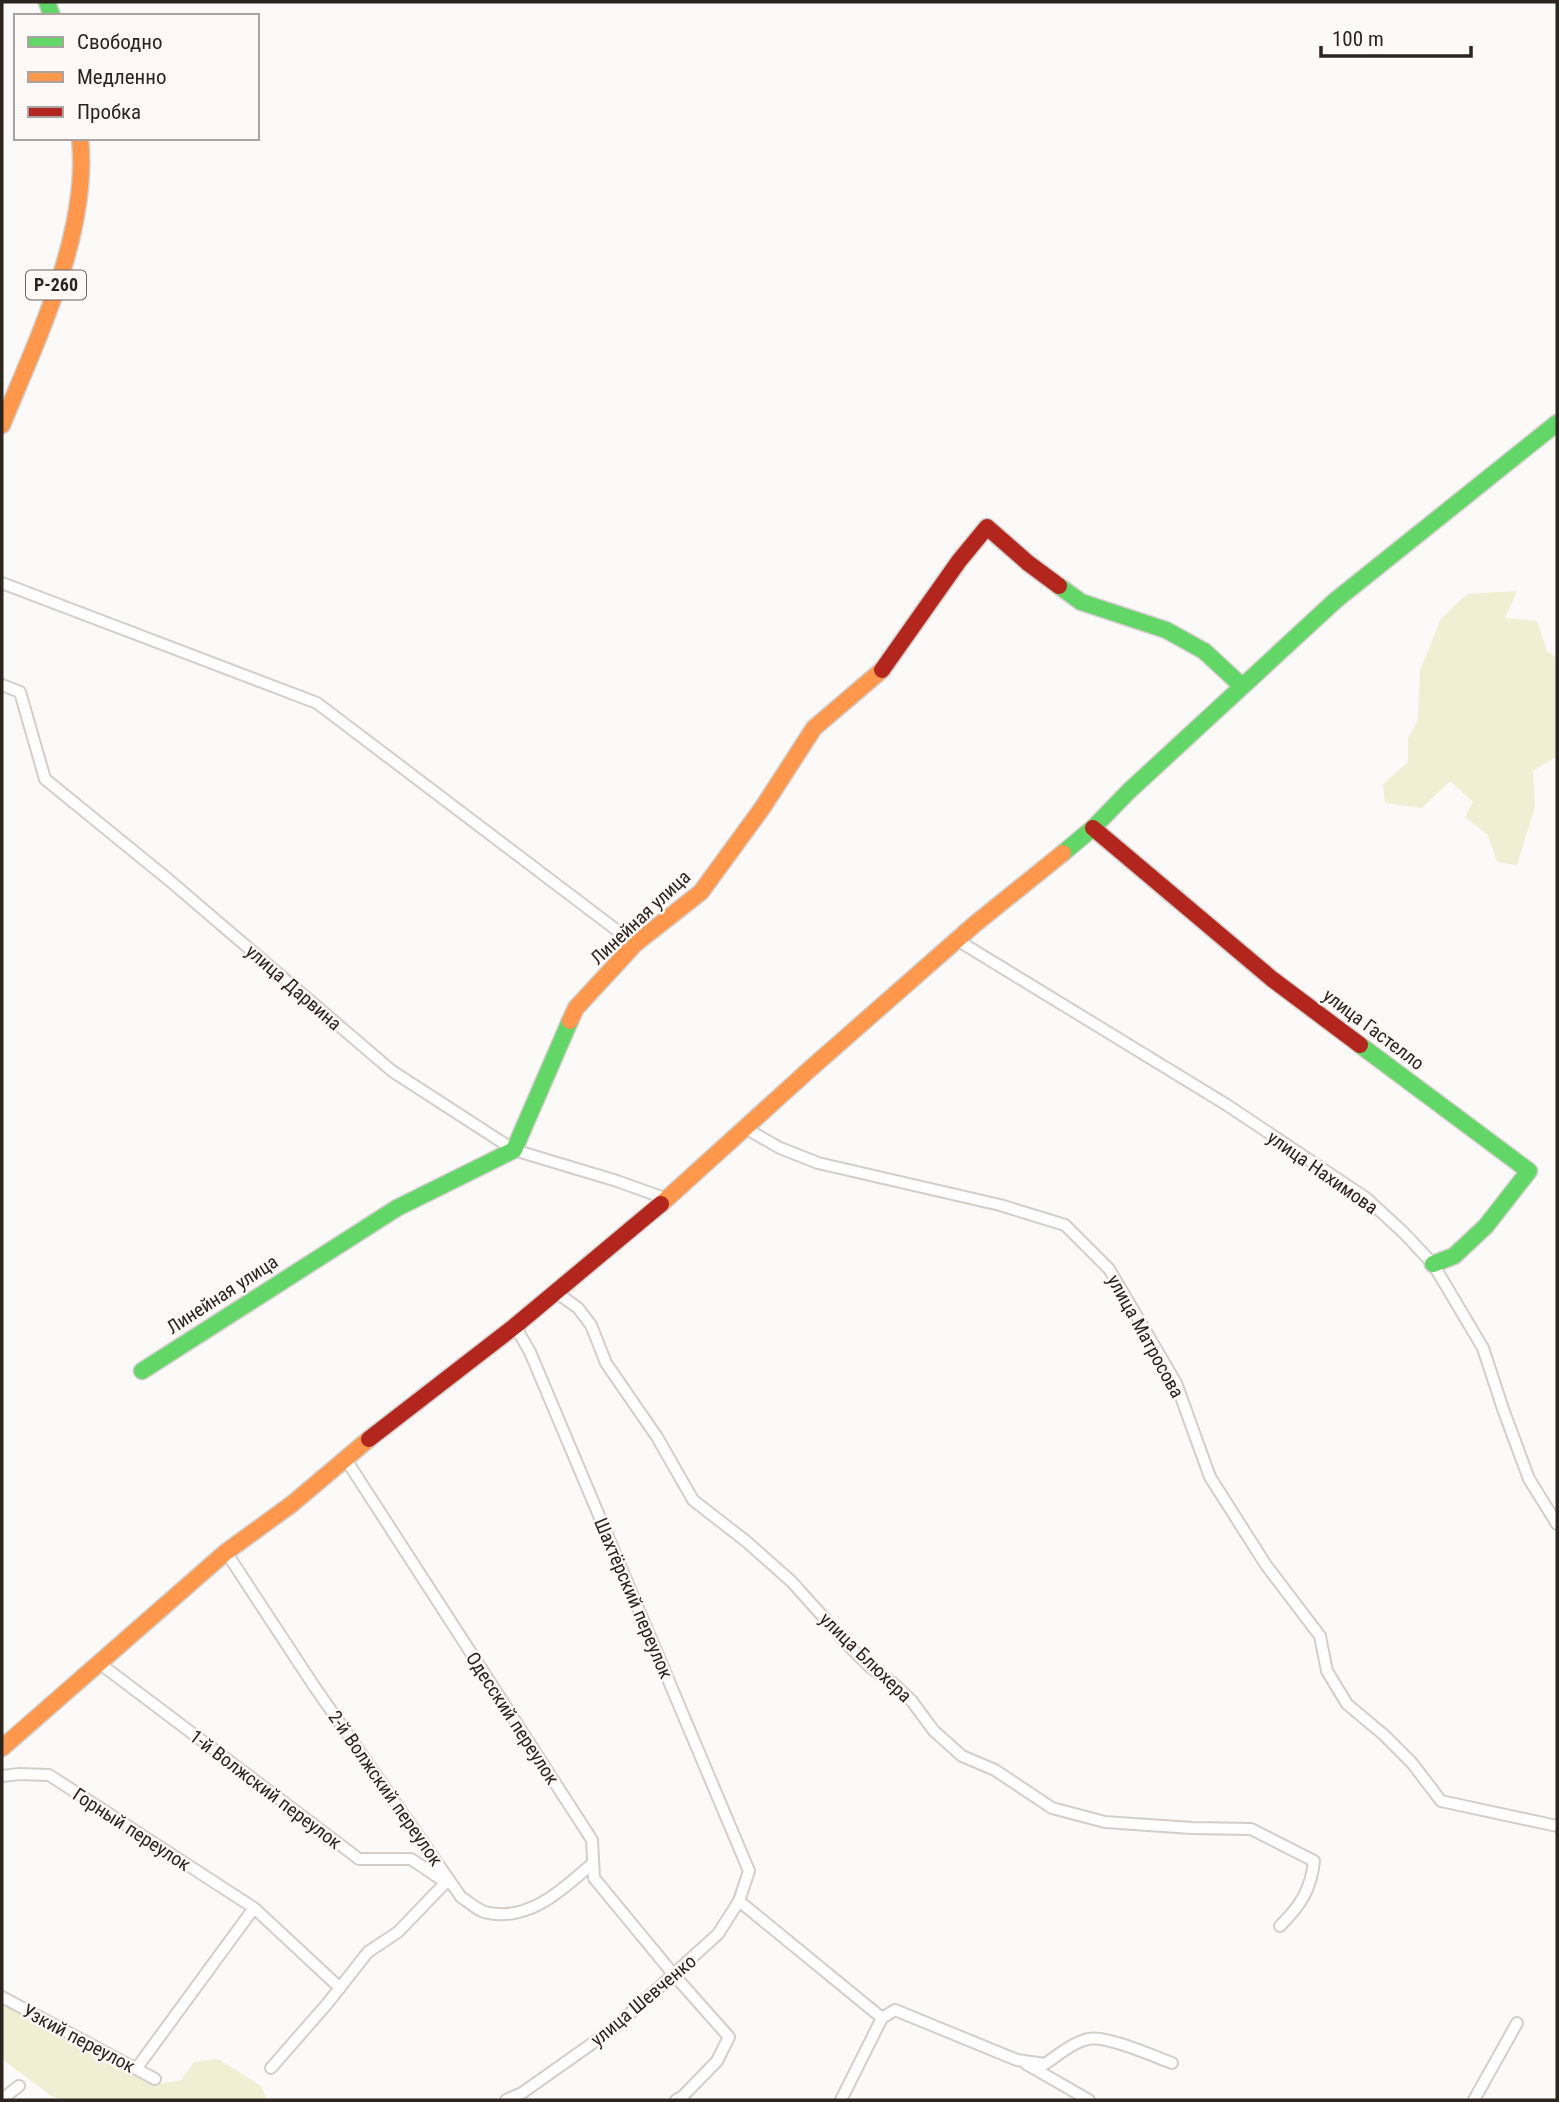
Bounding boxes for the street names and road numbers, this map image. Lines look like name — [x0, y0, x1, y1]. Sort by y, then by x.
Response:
road number: Р-260 — [26, 270, 86, 300]
street label: Линейная улица — [586, 865, 695, 969]
street label: улица Дарвина — [241, 940, 346, 1035]
street label: улица Гастелло — [1319, 984, 1429, 1075]
street label: улица Нахимова — [1263, 1126, 1382, 1219]
street label: Линейная улица — [162, 1250, 282, 1339]
street label: улица Матросова — [1102, 1270, 1189, 1402]
street label: Шахтёрский переулок — [589, 1514, 678, 1682]
street label: улица Блюхера — [815, 1608, 917, 1707]
street label: Одесский переулок — [461, 1648, 564, 1789]
street label: 2-й Волжский переулок — [323, 1706, 448, 1870]
street label: 1-й Волжский переулок — [185, 1725, 346, 1854]
street label: Горный переулок — [69, 1783, 195, 1876]
street label: улица Шевченко — [586, 1950, 701, 2051]
street label: Узкий переулок — [19, 1999, 139, 2078]

